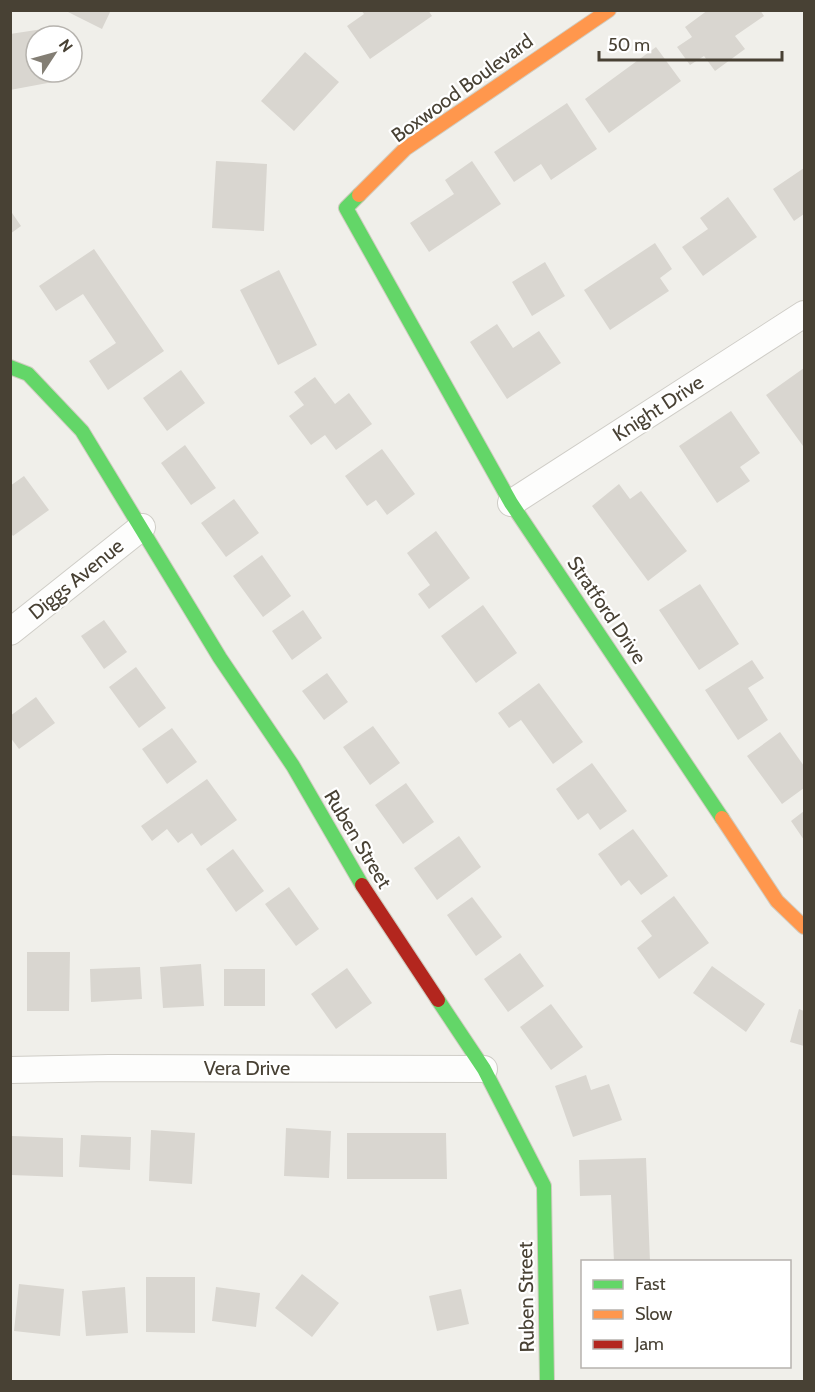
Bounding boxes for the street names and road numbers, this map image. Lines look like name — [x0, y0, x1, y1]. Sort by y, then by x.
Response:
street label: Boxwood Boulevard — [387, 29, 537, 147]
street label: Knight Drive — [608, 370, 708, 446]
street label: Diggs Avenue — [24, 534, 128, 624]
street label: Stratford Drive — [562, 552, 652, 668]
street label: Ruben Street — [319, 785, 397, 893]
street label: Vera Drive — [204, 1056, 290, 1080]
street label: Ruben Street — [513, 1241, 539, 1353]

